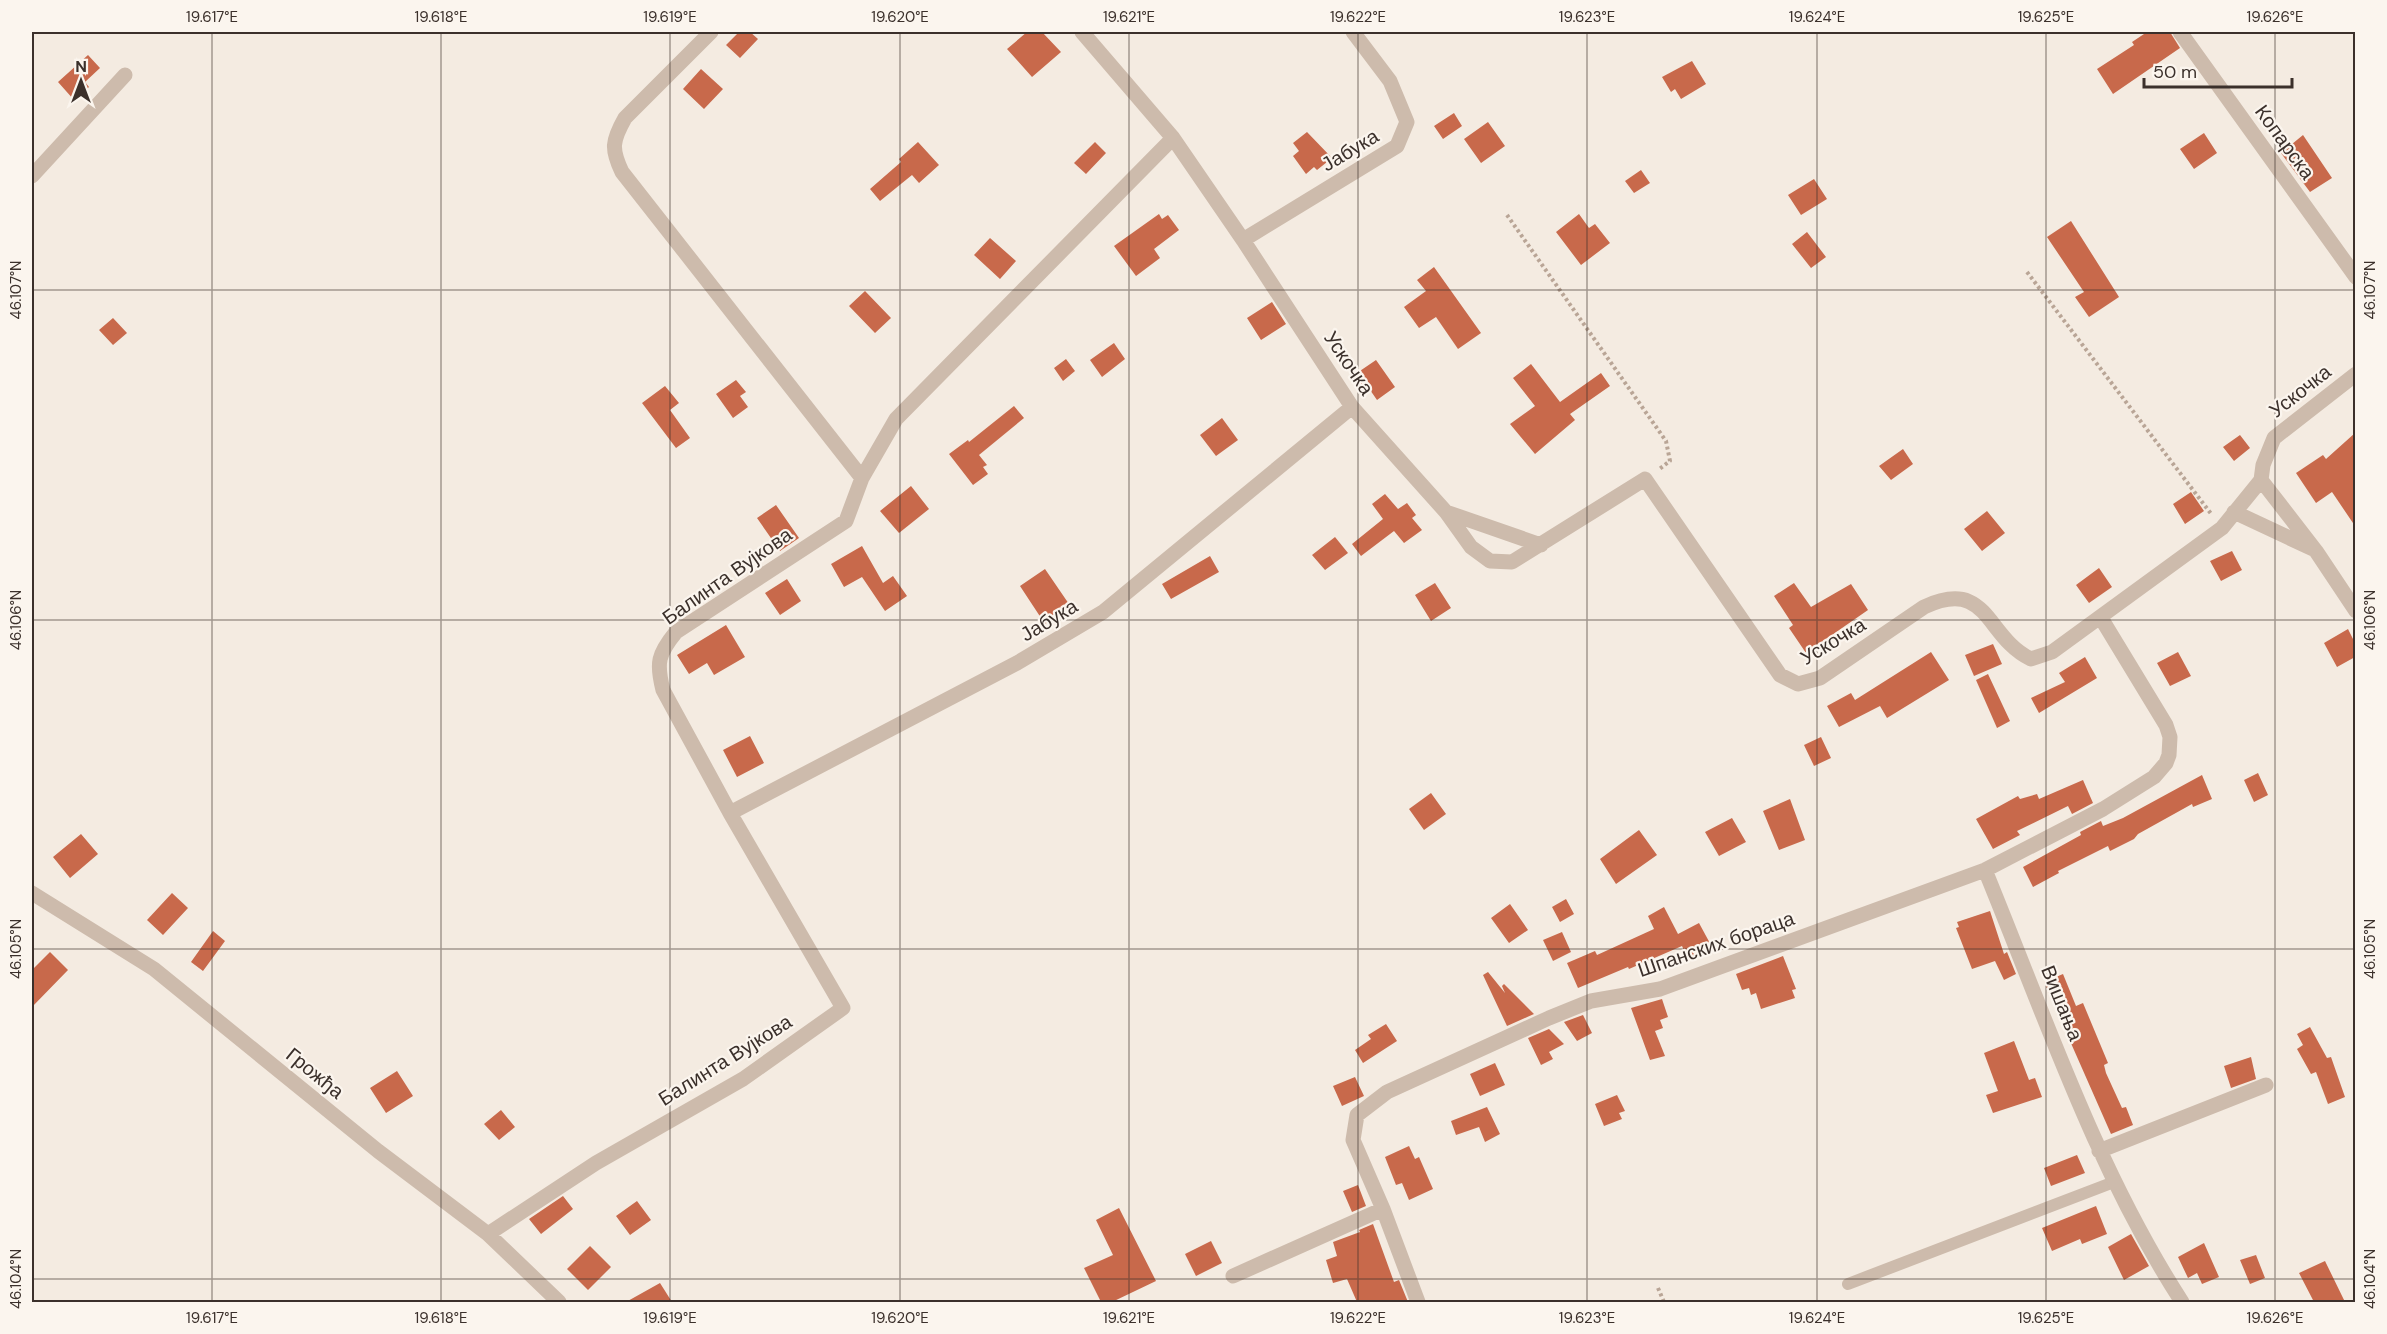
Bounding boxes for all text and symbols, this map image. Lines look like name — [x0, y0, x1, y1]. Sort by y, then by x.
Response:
text: 19.617°E — [186, 7, 238, 27]
text: 19.618°E — [414, 7, 468, 27]
text: 19.619°E — [643, 7, 697, 27]
text: 19.620°E — [871, 7, 929, 27]
text: 19.621°E — [1103, 7, 1155, 27]
text: 19.622°E — [1330, 7, 1386, 27]
text: 19.623°E — [1559, 7, 1615, 27]
text: 19.624°E — [1789, 7, 1845, 27]
text: 19.625°E — [2018, 7, 2074, 27]
text: 19.626°E — [2247, 7, 2303, 27]
north arrow — [51, 51, 111, 111]
scale bar — [2144, 51, 2292, 89]
text: N — [75, 56, 87, 77]
text: 50 m — [2153, 60, 2197, 84]
street label: Копарска — [2249, 100, 2321, 185]
street label: Јабука — [1317, 122, 1384, 177]
text: 46.107°N — [6, 261, 26, 319]
text: 46.107°N — [2360, 261, 2380, 319]
street label: Ускочка — [1318, 326, 1380, 401]
street label: Ускочка — [2264, 358, 2337, 423]
street label: Балинта Вујкова — [657, 521, 798, 630]
text: 46.106°N — [6, 590, 26, 650]
text: 46.106°N — [2360, 590, 2380, 650]
street label: Јабука — [1016, 592, 1083, 647]
street label: Ускочка — [1796, 611, 1871, 671]
street label: Шпанских бораца — [1634, 905, 1799, 983]
text: 46.105°N — [6, 919, 26, 979]
text: 46.105°N — [2360, 919, 2380, 979]
street label: Вишања — [2035, 961, 2089, 1045]
street label: Балинта Вујкова — [653, 1008, 797, 1111]
street label: Грожђа — [281, 1042, 350, 1105]
text: 46.104°N — [6, 1249, 26, 1309]
text: 46.104°N — [2360, 1249, 2380, 1309]
text: 19.617°E — [186, 1308, 238, 1328]
text: 19.618°E — [414, 1308, 468, 1328]
text: 19.619°E — [643, 1308, 697, 1328]
text: 19.620°E — [871, 1308, 929, 1328]
text: 19.621°E — [1103, 1308, 1155, 1328]
text: 19.622°E — [1330, 1308, 1386, 1328]
text: 19.623°E — [1559, 1308, 1615, 1328]
text: 19.624°E — [1789, 1308, 1845, 1328]
text: 19.625°E — [2018, 1308, 2074, 1328]
text: 19.626°E — [2247, 1308, 2303, 1328]

